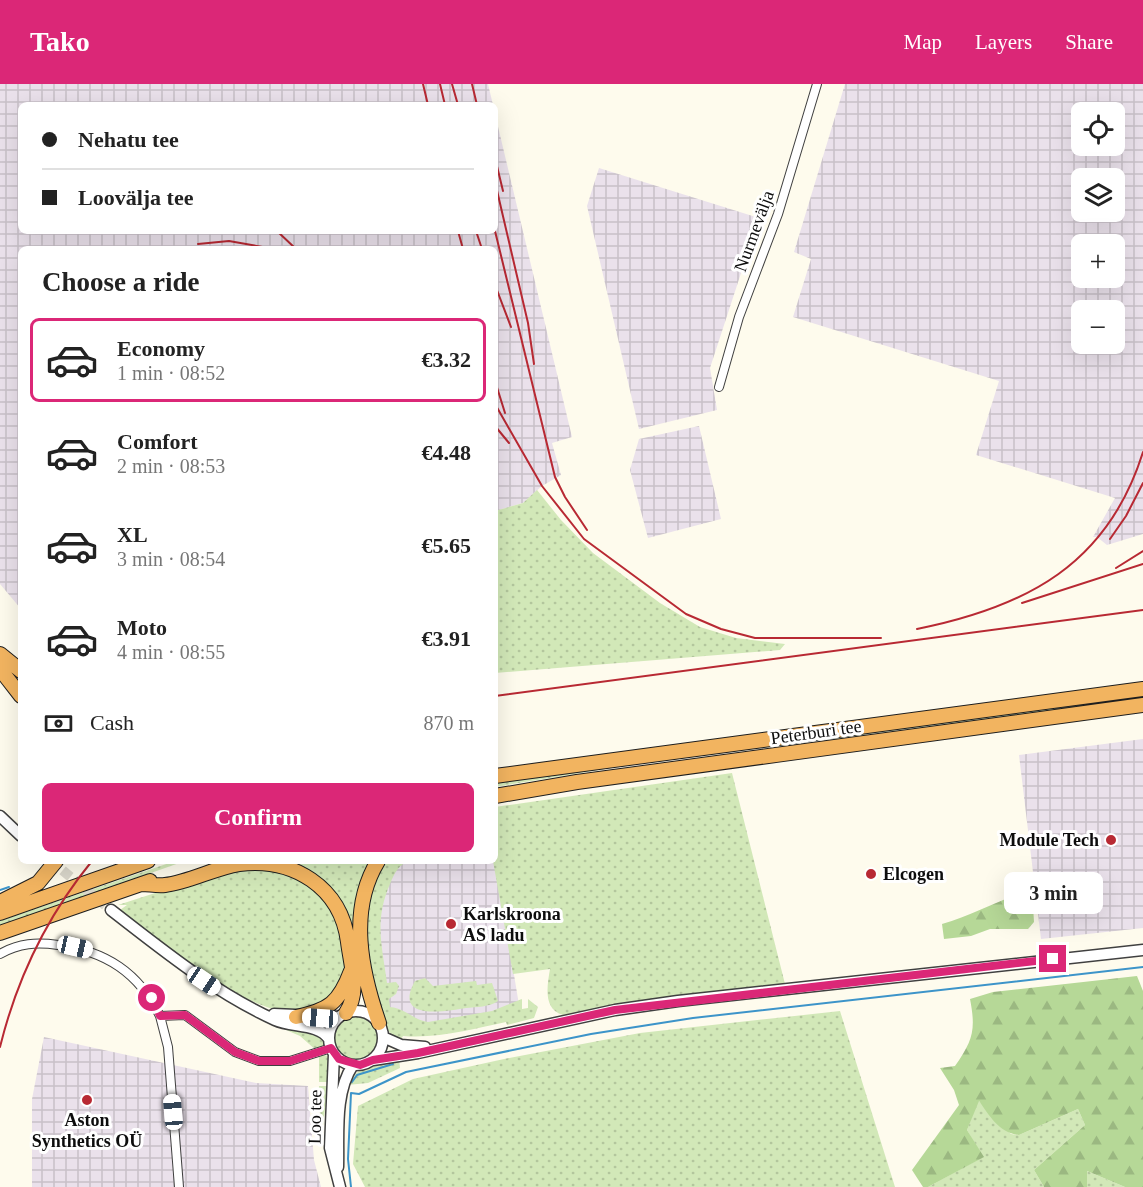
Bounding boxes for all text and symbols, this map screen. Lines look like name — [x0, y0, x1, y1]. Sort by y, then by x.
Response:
text: Tako — [30, 26, 90, 57]
text: Map — [904, 30, 942, 54]
text: Layers — [975, 30, 1032, 54]
text: Share — [1065, 30, 1113, 54]
map controls — [1071, 102, 1125, 354]
button: locate — [1071, 102, 1125, 156]
text: Nehatu tee — [78, 127, 179, 152]
button: layers — [1071, 168, 1125, 222]
text: Loovälja tee — [78, 185, 193, 210]
street label: Nurmevälja — [730, 188, 778, 274]
button: + — [1071, 234, 1125, 288]
text: Choose a ride — [42, 267, 200, 297]
button: − — [1071, 300, 1125, 354]
icon: car — [45, 333, 99, 387]
text: Economy — [117, 336, 205, 361]
text: €3.32 — [422, 347, 471, 372]
text: 1 min · 08:52 — [117, 362, 225, 384]
icon: car — [45, 426, 99, 480]
text: Comfort — [117, 429, 198, 454]
text: €4.48 — [422, 440, 471, 465]
text: 2 min · 08:53 — [117, 455, 225, 477]
icon: car — [45, 519, 99, 573]
text: XL — [117, 522, 148, 547]
text: €5.65 — [422, 533, 471, 558]
text: 3 min · 08:54 — [117, 548, 225, 570]
icon: car — [45, 612, 99, 666]
text: Moto — [117, 615, 167, 640]
text: €3.91 — [422, 626, 471, 651]
text: 4 min · 08:55 — [117, 641, 225, 663]
icon: cash — [42, 707, 75, 740]
text: Cash — [90, 710, 134, 735]
text: 870 m — [423, 712, 474, 734]
street label: Peterburi tee — [769, 716, 863, 748]
button: Confirm — [42, 783, 474, 852]
place label: Module Tech — [999, 830, 1099, 850]
marker: Module Tech — [1104, 833, 1118, 847]
place label: Elcogen — [883, 864, 944, 884]
marker: Elcogen — [864, 867, 878, 881]
callout: 3 min — [1004, 872, 1102, 914]
text: 3 min — [1029, 882, 1078, 904]
place label: Karlskroona AS ladu — [463, 904, 561, 945]
marker: Karlskroona AS ladu — [444, 917, 458, 931]
car — [55, 934, 95, 960]
route end — [1039, 945, 1066, 972]
car — [184, 963, 224, 999]
route start — [138, 984, 165, 1011]
car — [301, 1008, 339, 1028]
street label: Loo tee — [305, 1090, 325, 1144]
marker: Aston Synthetics OÜ — [80, 1093, 94, 1107]
car — [162, 1093, 184, 1131]
place label: Aston Synthetics OÜ — [32, 1110, 142, 1151]

